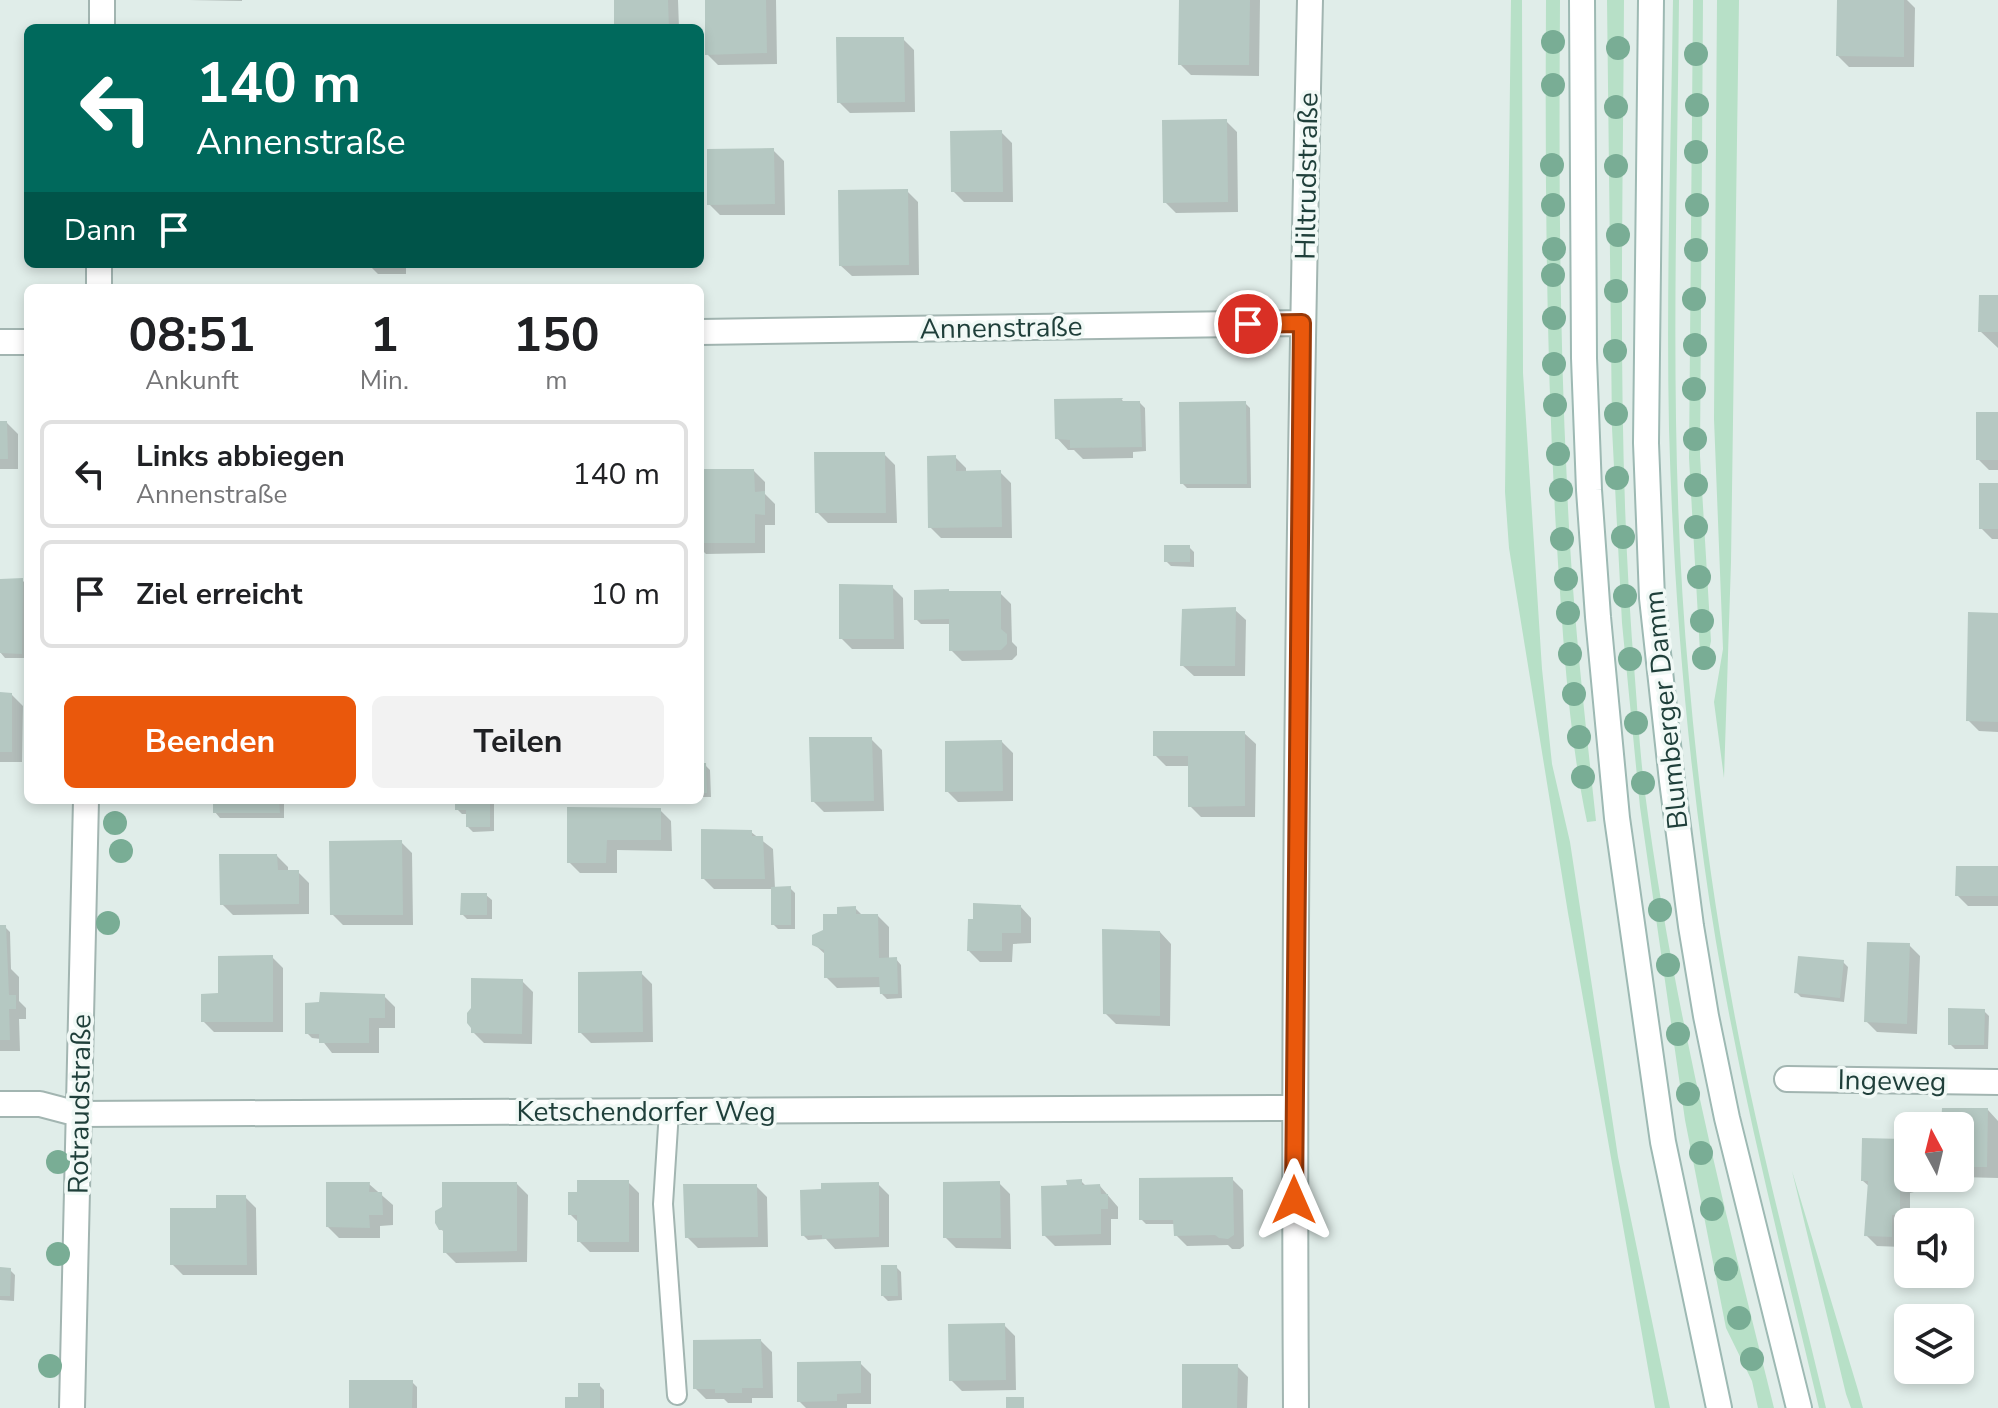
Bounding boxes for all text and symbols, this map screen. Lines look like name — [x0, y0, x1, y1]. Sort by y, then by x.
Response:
text: 140 m — [196, 45, 361, 122]
icon: left — [64, 56, 168, 160]
street label: Hiltrudstraße — [1287, 92, 1327, 260]
text: Annenstraße — [196, 118, 406, 167]
icon: arrive — [152, 208, 196, 252]
text: Dann — [64, 210, 136, 251]
pin — [1214, 290, 1282, 358]
text: 08:51 — [128, 302, 255, 368]
text: 1 — [370, 302, 399, 368]
text: 150 — [513, 302, 600, 368]
icon: arrive — [1226, 302, 1270, 346]
street label: Annenstraße — [919, 308, 1083, 348]
text: Ankunft — [145, 363, 239, 398]
text: Min. — [360, 363, 409, 398]
text: m — [545, 363, 568, 398]
text: Links abbiegen — [136, 436, 345, 477]
icon: left — [68, 452, 112, 496]
text: 140 m — [573, 454, 660, 495]
text: Annenstraße — [136, 477, 287, 512]
icon: arrive — [68, 572, 112, 616]
text: Ziel erreicht — [136, 574, 302, 615]
text: 10 m — [591, 574, 660, 615]
street label: Blumberger Damm — [1635, 589, 1697, 831]
button: Beenden — [64, 696, 356, 788]
button: Teilen — [372, 696, 664, 788]
street label: Rotraudstraße — [59, 1014, 101, 1195]
street label: Ingeweg — [1837, 1061, 1947, 1101]
street label: Ketschendorfer Weg — [516, 1093, 776, 1131]
north arrow — [1894, 1112, 1974, 1192]
map controls — [1894, 1112, 1974, 1384]
position arrow — [1252, 1158, 1336, 1242]
button: sound — [1894, 1208, 1974, 1288]
button: layers — [1894, 1304, 1974, 1384]

